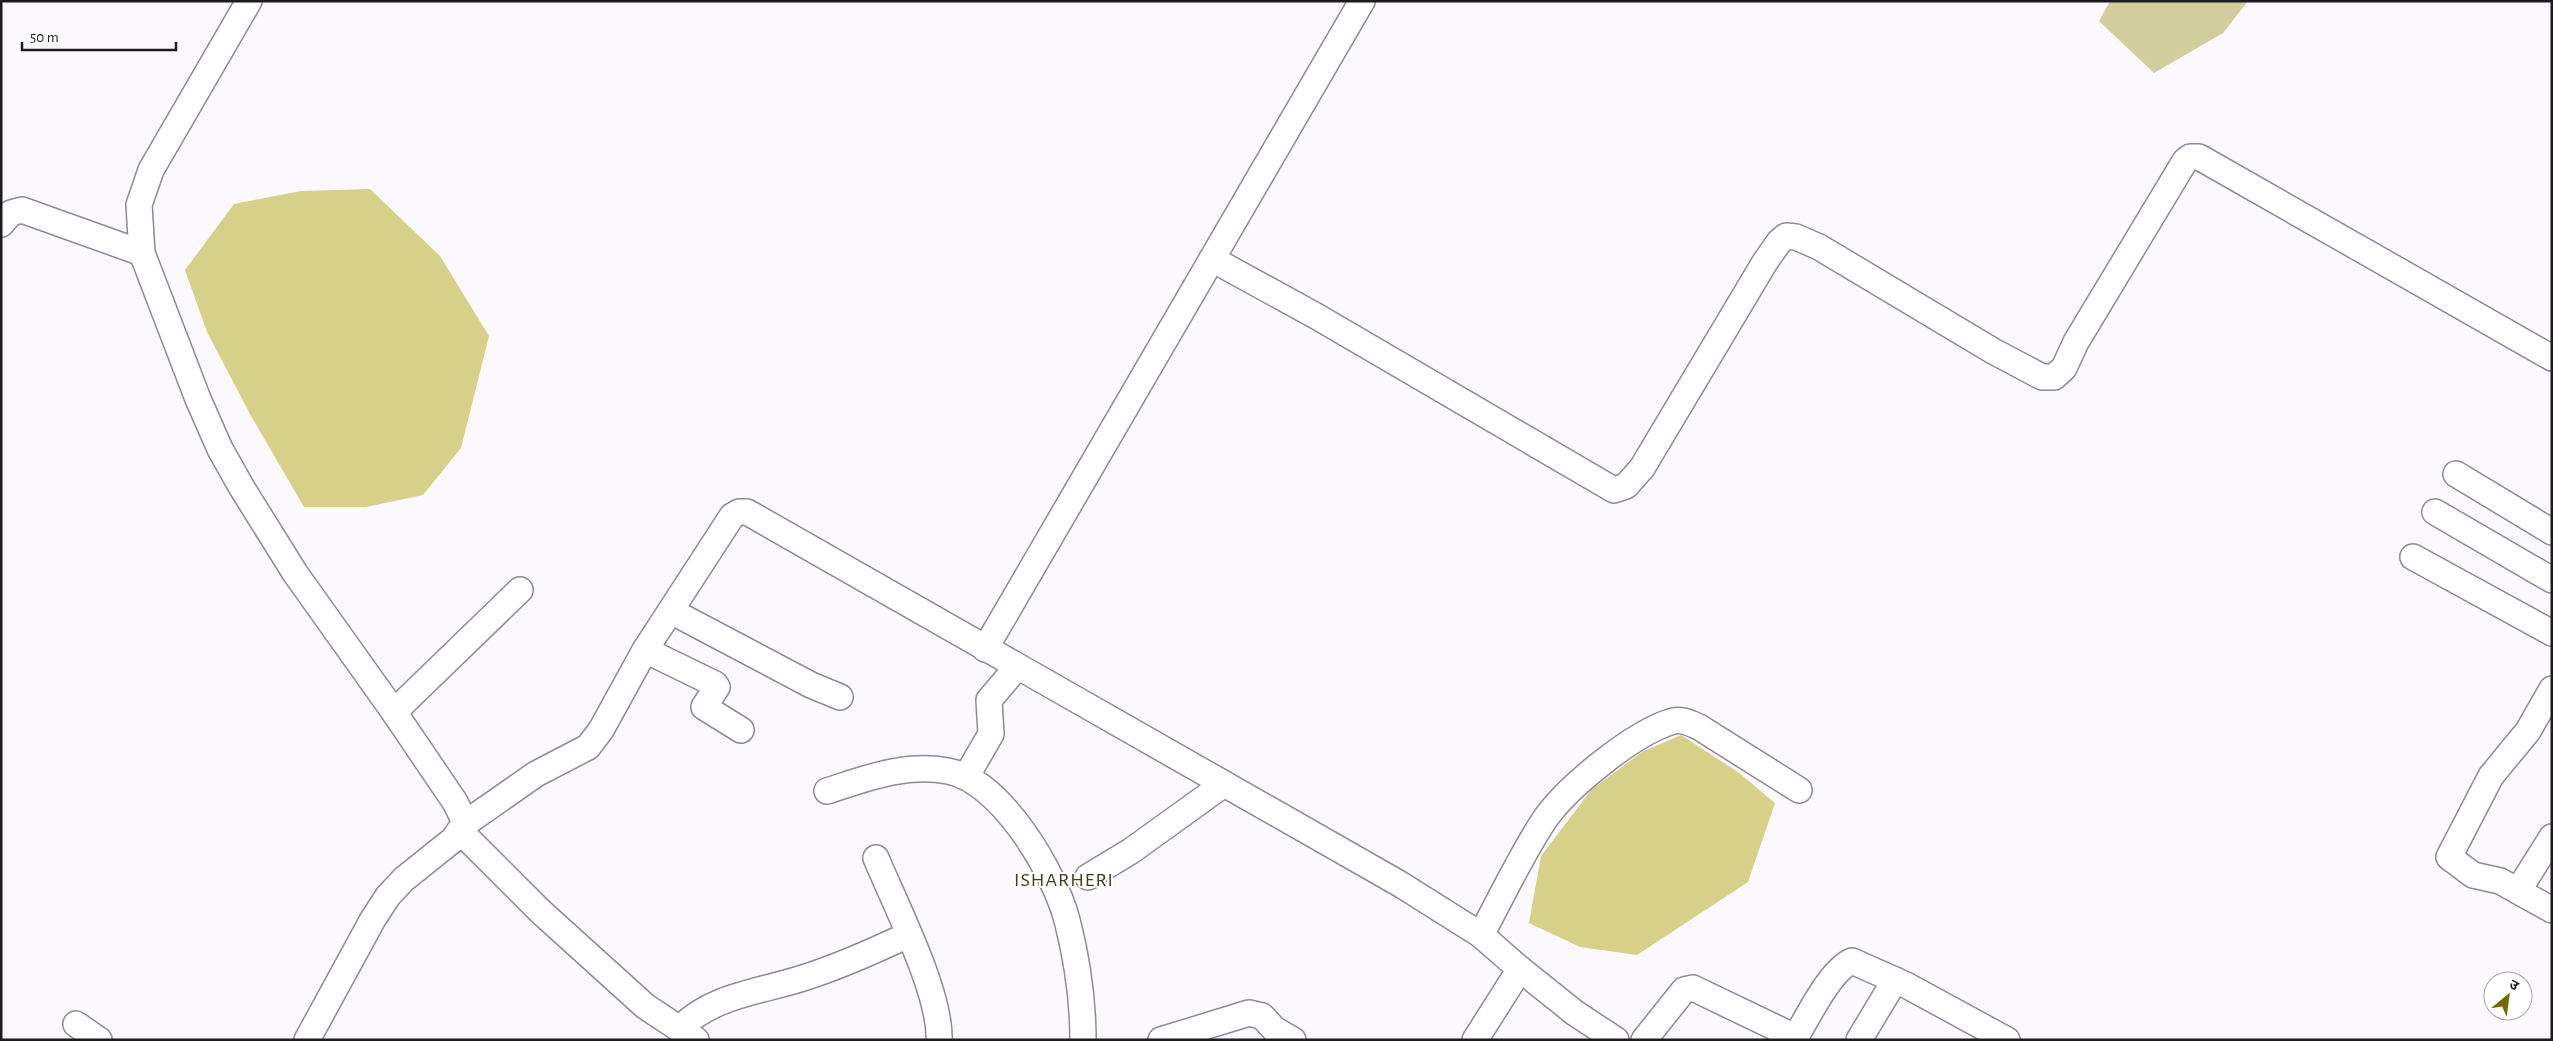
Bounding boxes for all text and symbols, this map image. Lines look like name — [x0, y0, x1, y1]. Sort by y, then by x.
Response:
scale bar — [22, 20, 176, 52]
text: 50 m — [30, 30, 59, 45]
district label: ISHARHERI — [1014, 870, 1114, 890]
north arrow — [2483, 971, 2533, 1021]
text: उ — [2507, 977, 2521, 994]

